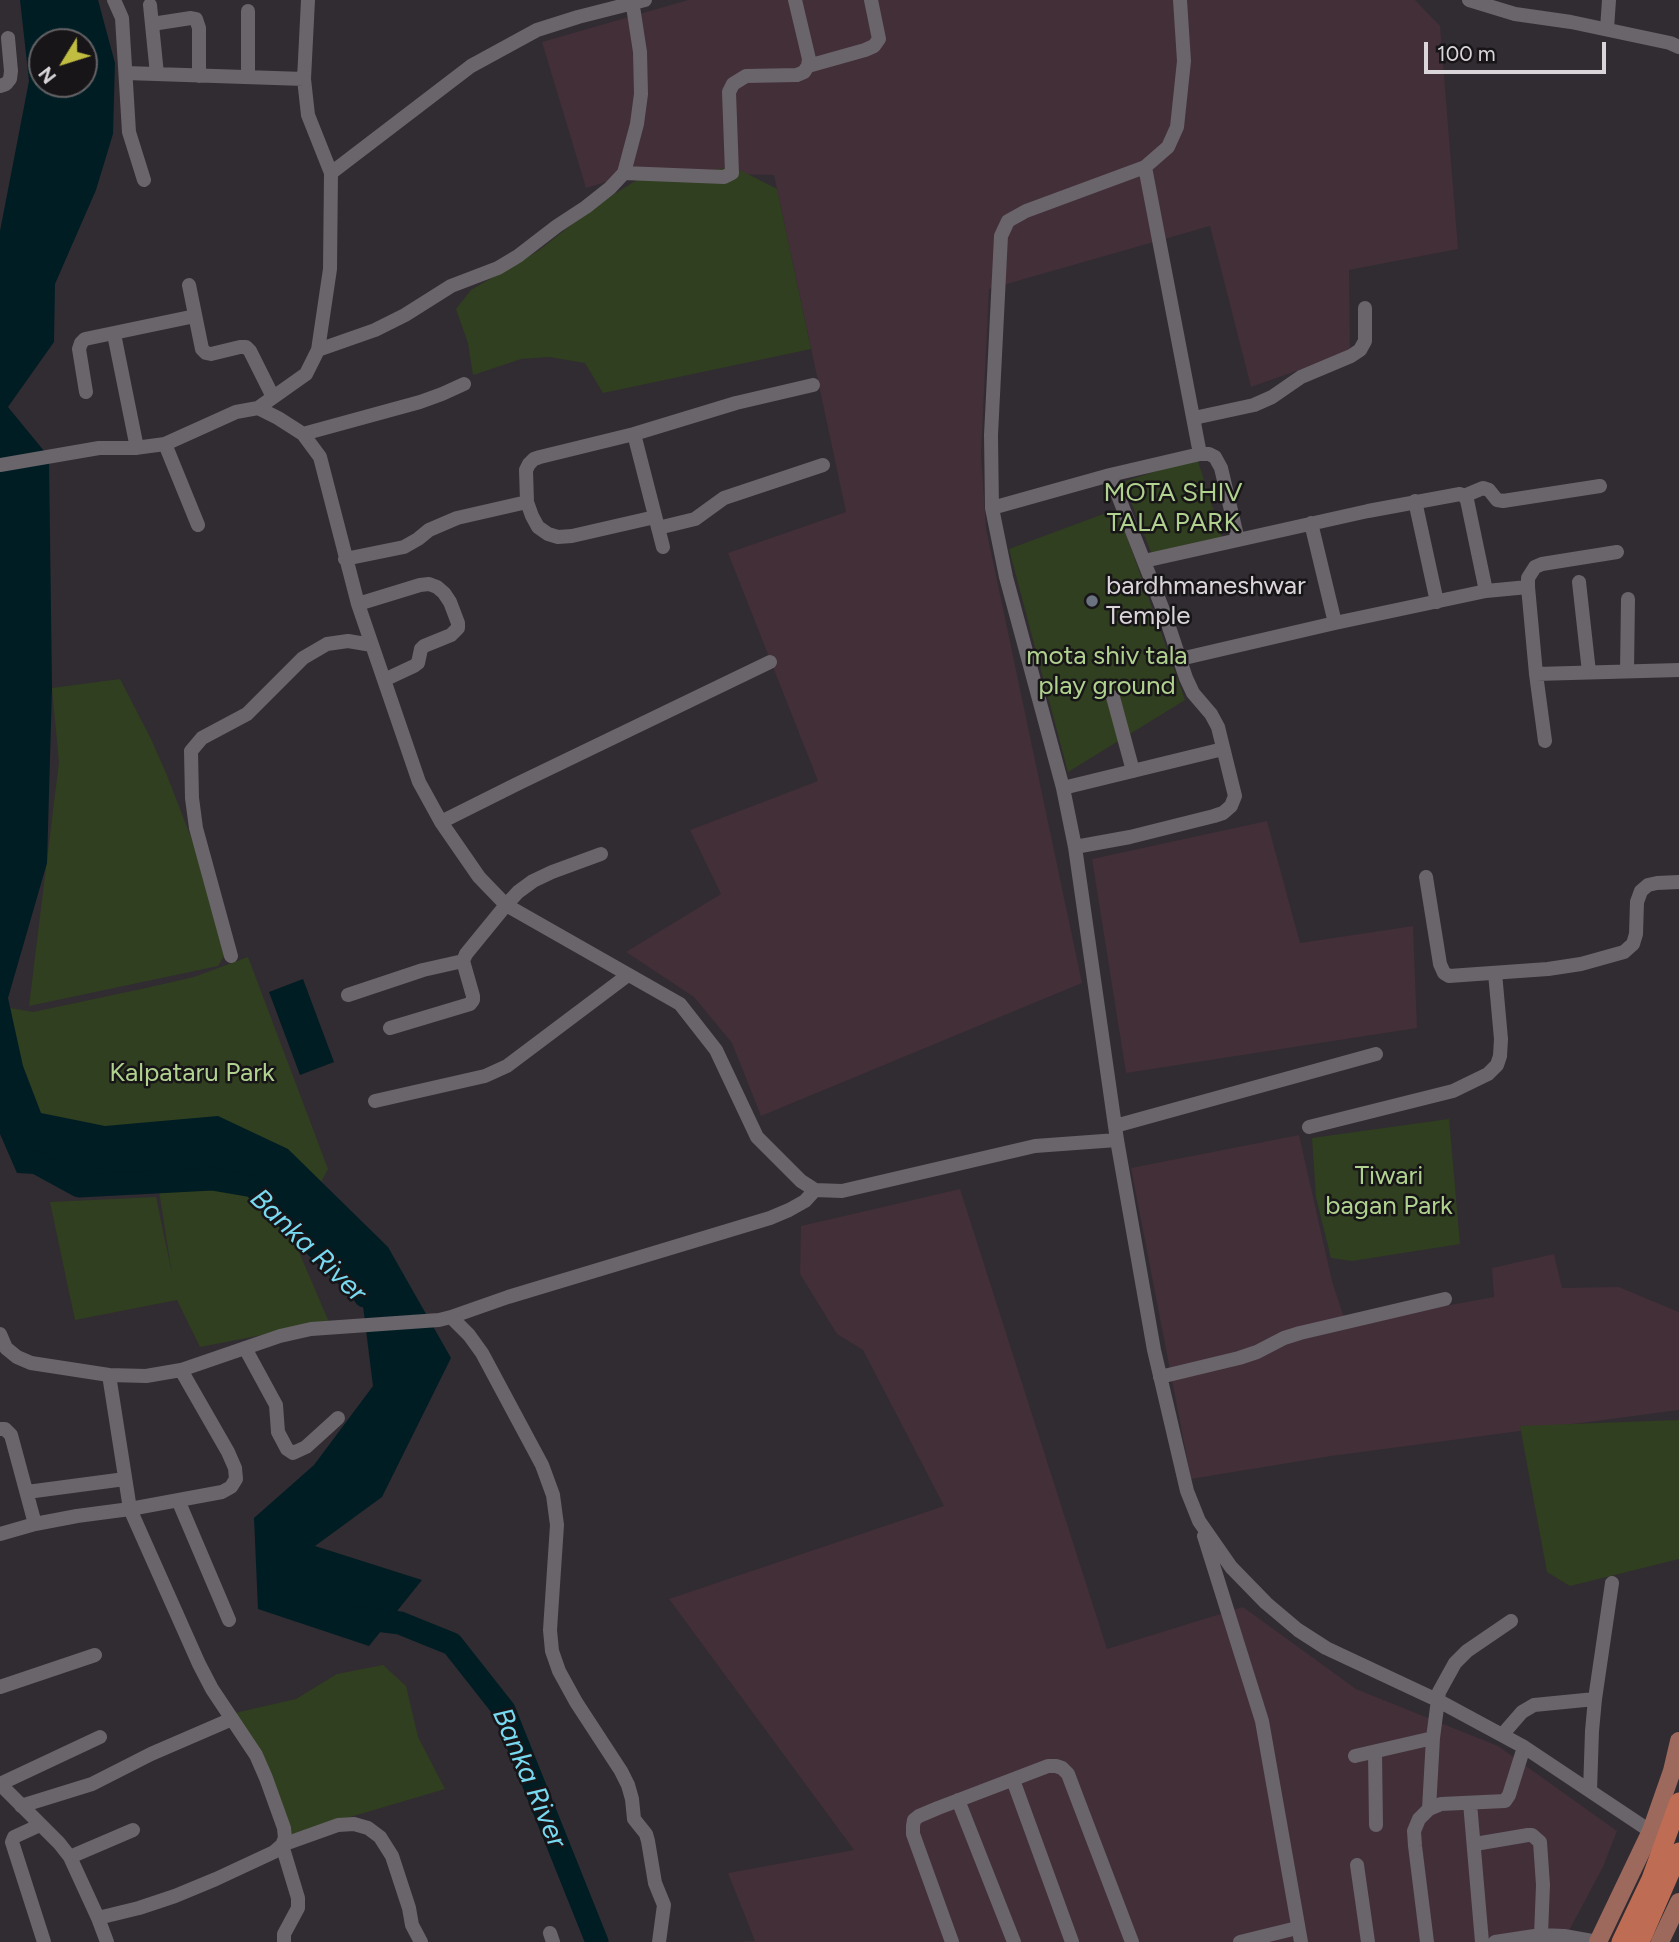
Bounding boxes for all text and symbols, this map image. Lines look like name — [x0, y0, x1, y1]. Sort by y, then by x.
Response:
north arrow — [28, 28, 98, 98]
scale bar — [1427, 28, 1609, 72]
text: 100 m — [1437, 41, 1496, 66]
text: N — [34, 62, 61, 88]
park label: MOTA SHIV TALA PARK — [1103, 477, 1243, 538]
place label: bardhmaneshwar Temple — [1106, 570, 1306, 632]
marker: bardhmaneshwar Temple — [1084, 593, 1100, 609]
park label: mota shiv tala play ground — [1026, 640, 1188, 702]
park label: Kalpataru Park — [109, 1057, 275, 1089]
park label: Tiwari bagan Park — [1325, 1160, 1453, 1222]
water label: Banka River — [243, 1182, 373, 1310]
water label: Banka River — [484, 1703, 574, 1853]

